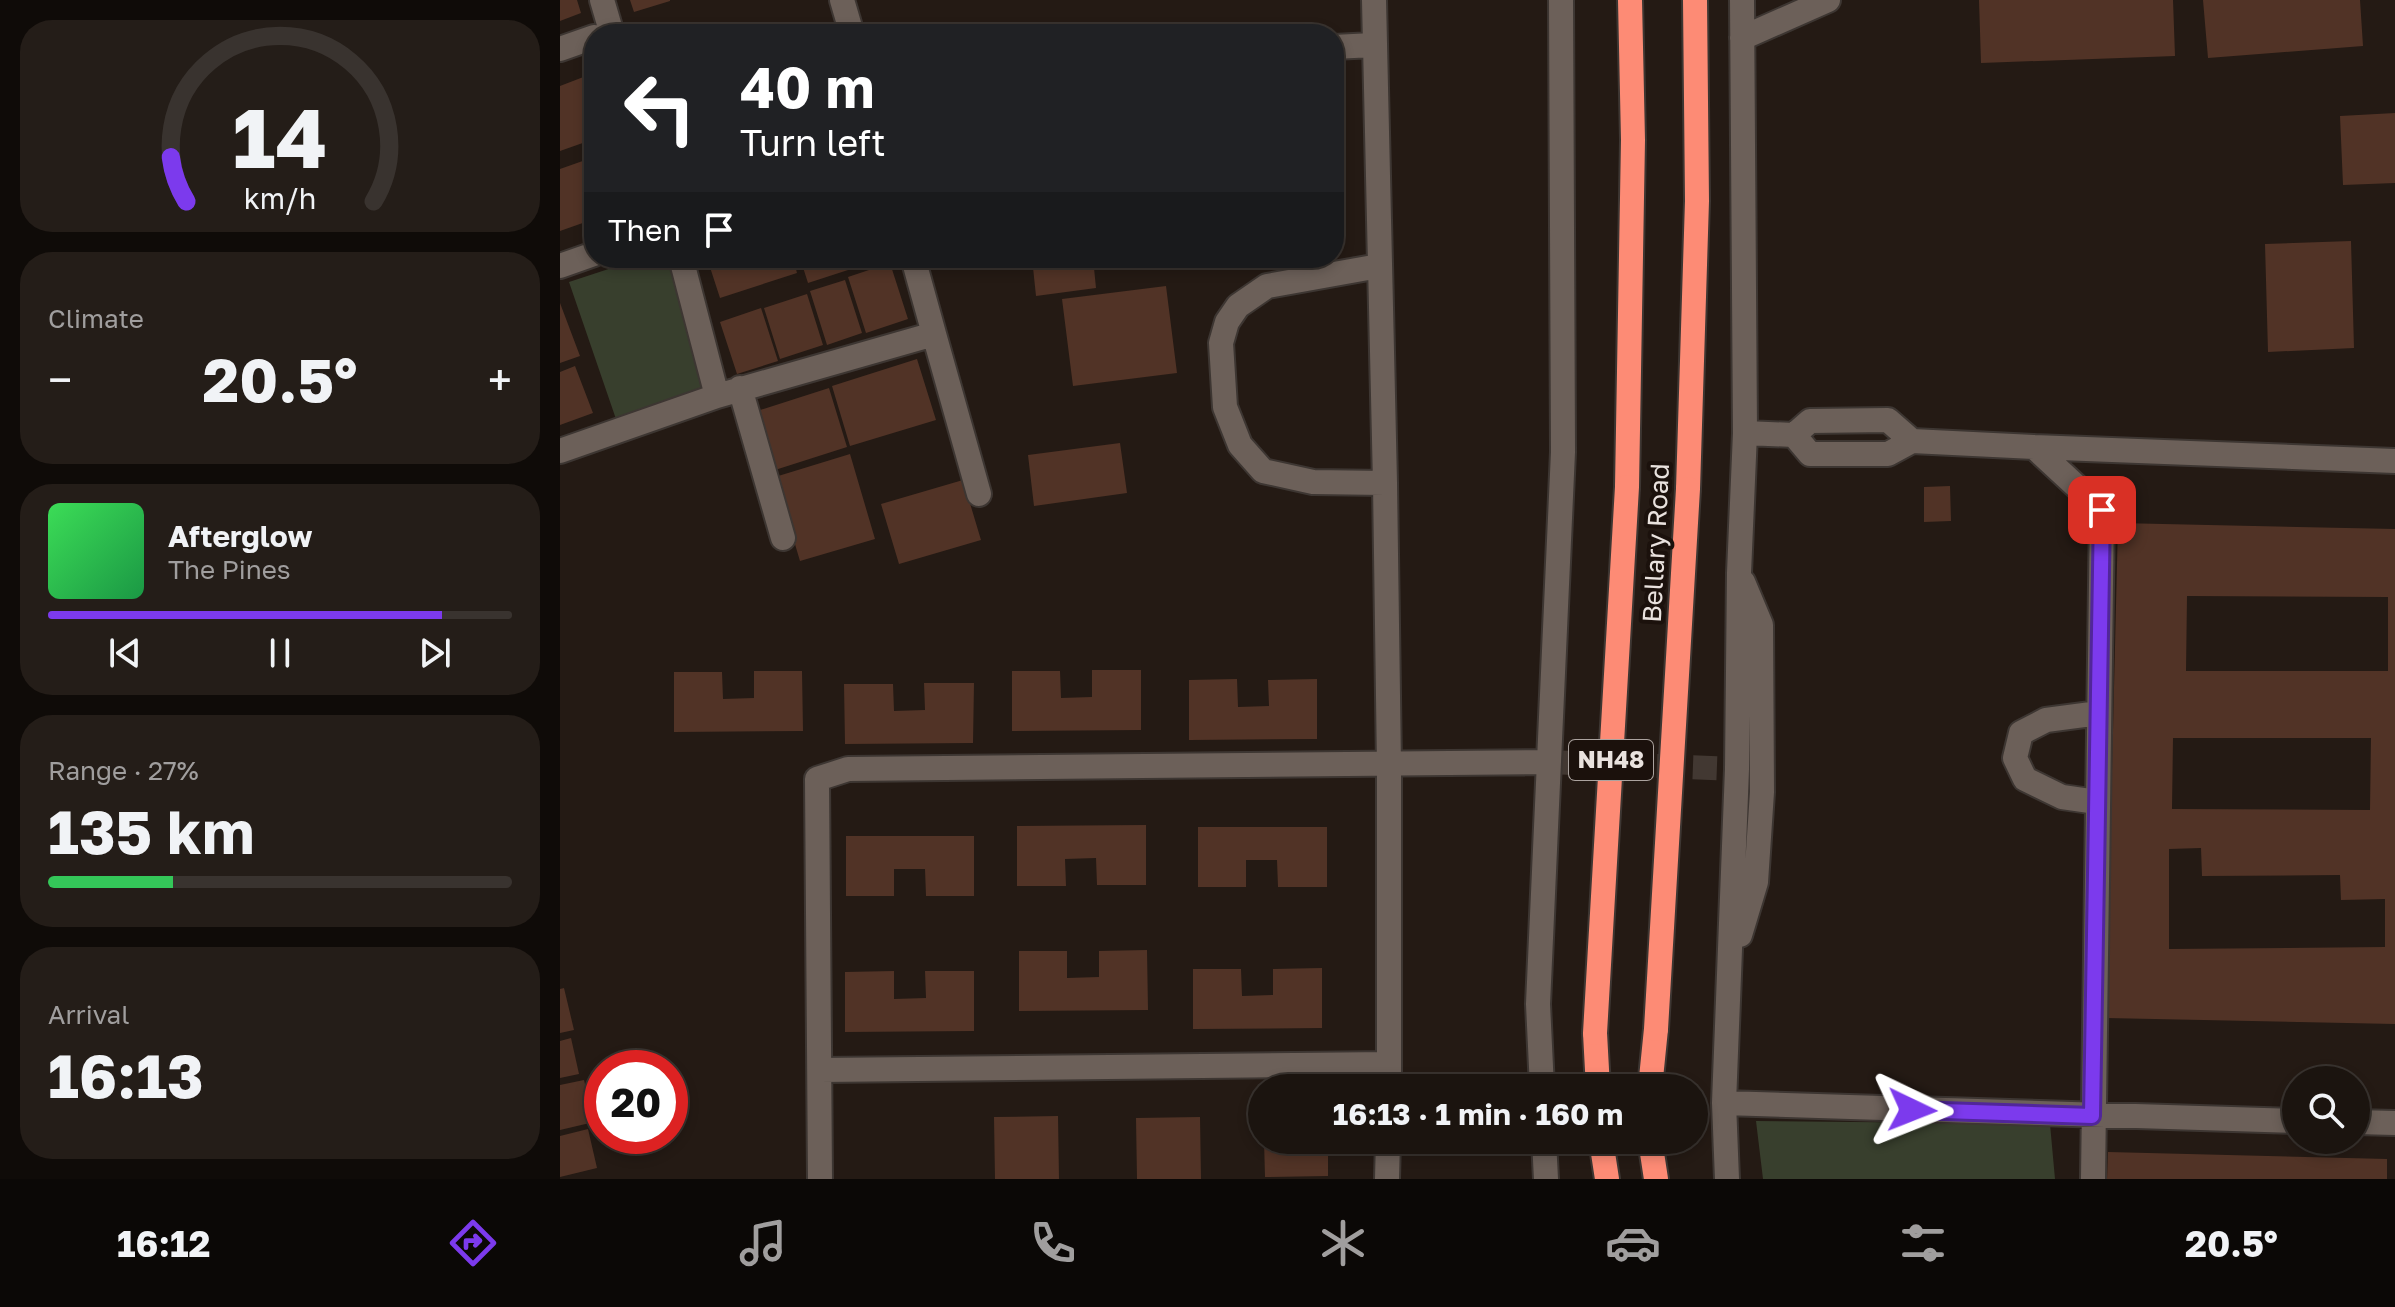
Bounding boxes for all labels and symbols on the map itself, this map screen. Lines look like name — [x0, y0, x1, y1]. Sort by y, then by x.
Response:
street label: Bellary Road — [1636, 463, 1675, 623]
pin — [2068, 476, 2136, 544]
road number: NH48 — [1569, 740, 1653, 780]
speed limit sign: 20 — [584, 1050, 688, 1154]
position arrow — [1870, 1068, 1954, 1152]

